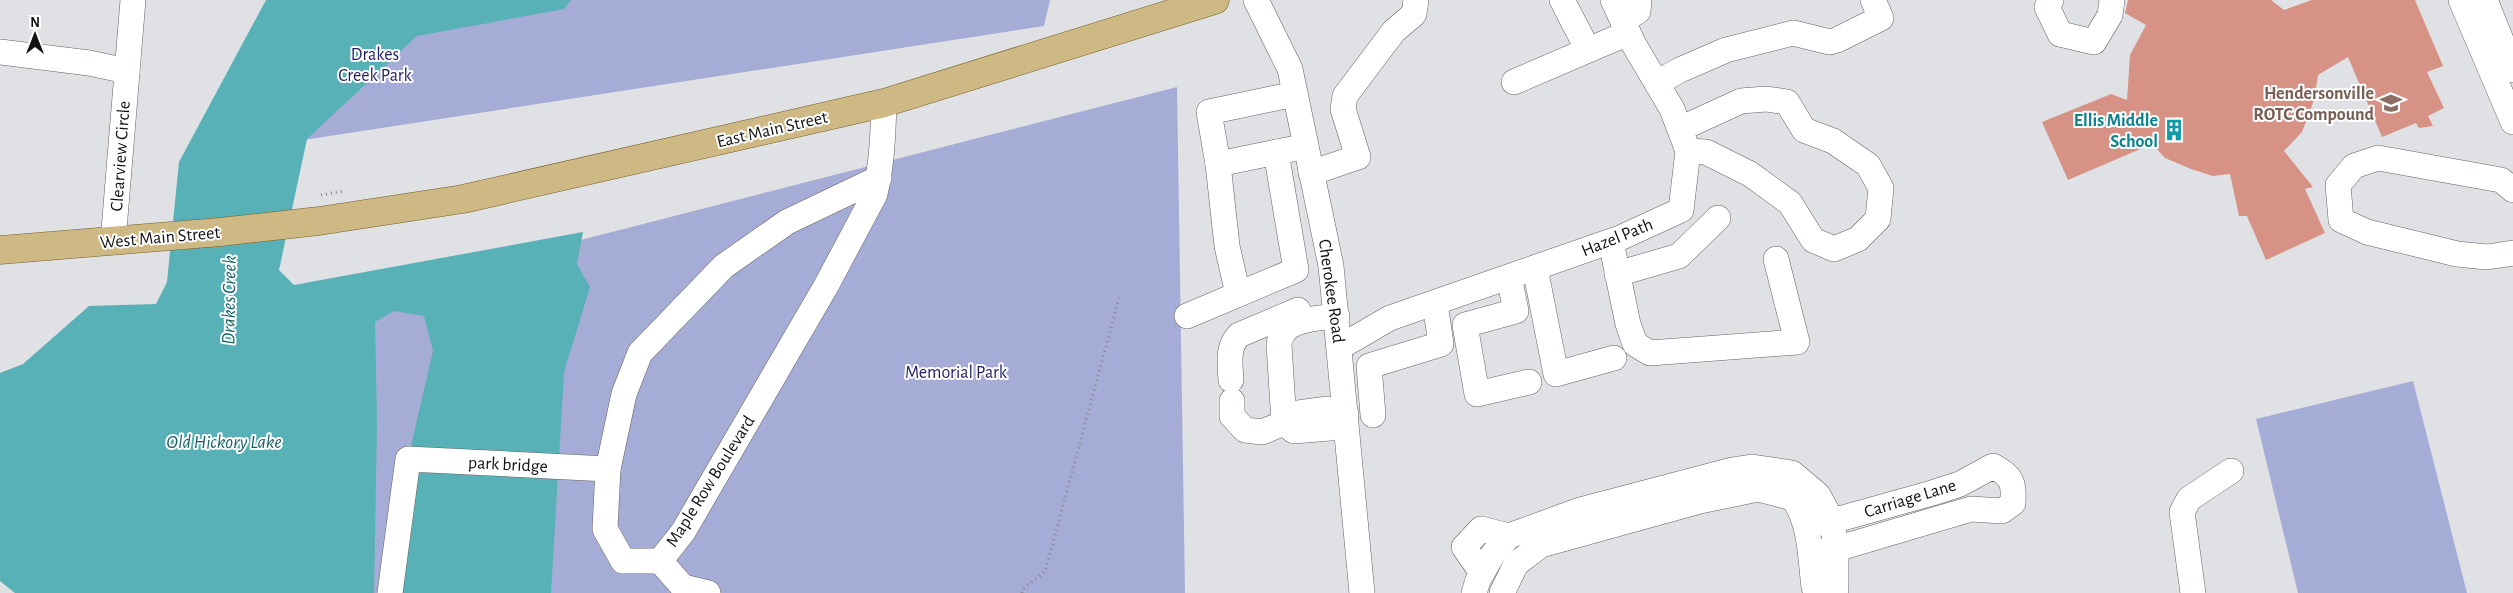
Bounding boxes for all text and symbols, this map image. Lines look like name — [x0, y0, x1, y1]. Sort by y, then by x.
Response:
north arrow — [10, 10, 60, 60]
text: N — [30, 16, 40, 30]
park label: Drakes Creek Park — [338, 46, 413, 85]
place label: Hendersonville ROTC Compound — [2253, 85, 2375, 124]
school or university icon: Hendersonville ROTC Compound — [2378, 90, 2404, 116]
street label: Clearview Circle — [108, 100, 134, 212]
street label: East Main Street — [715, 108, 830, 151]
place label: Ellis Middle School — [2074, 112, 2158, 151]
building icon: Ellis Middle School — [2161, 117, 2187, 143]
street label: Hazel Path — [1579, 215, 1656, 260]
street label: West Main Street — [99, 224, 221, 252]
street label: Cherokee Road — [1315, 238, 1347, 344]
water label: Drakes Creek — [219, 255, 240, 345]
park label: Memorial Park — [905, 364, 1008, 382]
street label: Maple Row Boulevard — [663, 413, 759, 550]
water label: Old Hickory Lake — [166, 433, 282, 452]
street label: park bridge — [468, 454, 548, 476]
street label: Carriage Lane — [1862, 476, 1958, 521]

